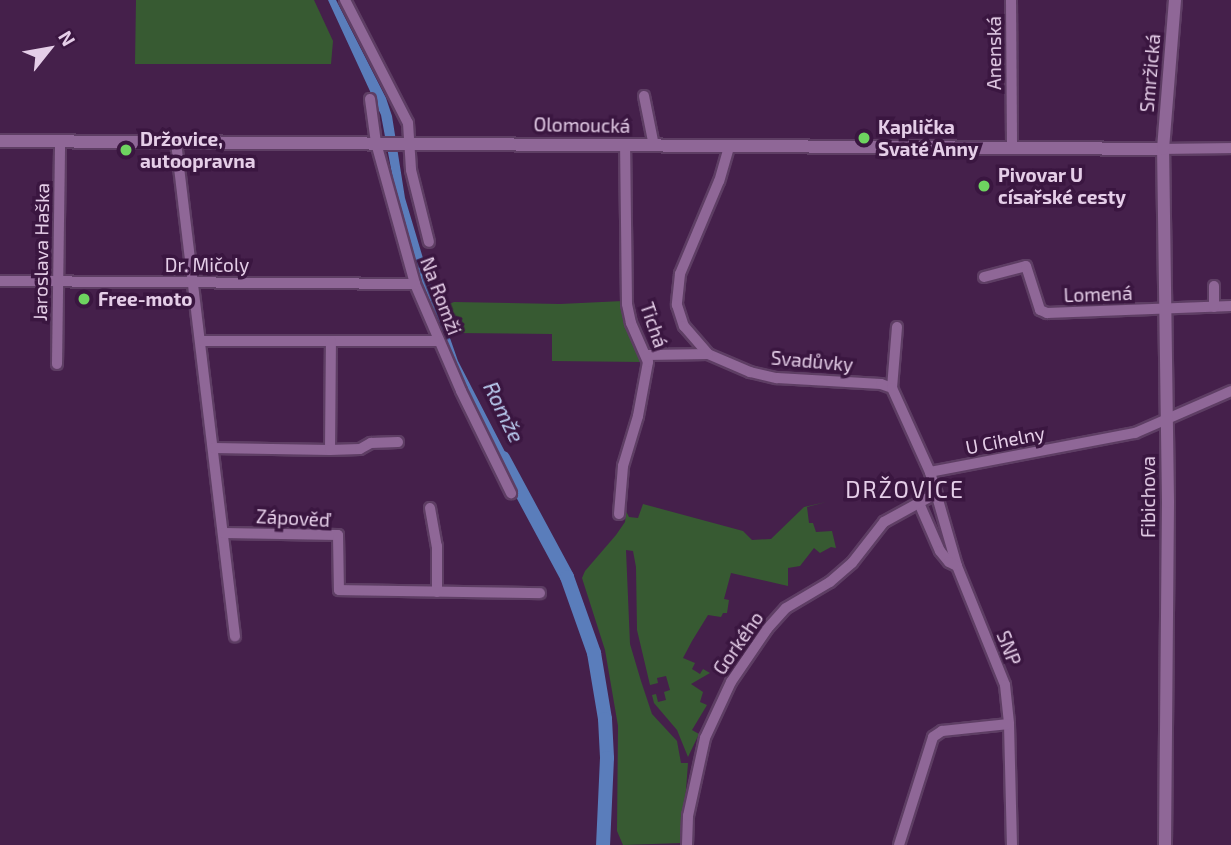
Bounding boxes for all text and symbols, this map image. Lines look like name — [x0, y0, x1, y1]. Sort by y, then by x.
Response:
north arrow — [14, 14, 84, 84]
street label: Anenská — [983, 16, 1005, 90]
text: N — [54, 26, 81, 50]
street label: Smržická — [1135, 33, 1165, 113]
street label: Olomoucká — [533, 113, 631, 137]
place label: Kaplička Svaté Anny — [878, 116, 979, 160]
place label: Držovice, autoopravna — [140, 128, 256, 172]
marker: Kaplička Svaté Anny — [856, 130, 872, 146]
marker: Držovice, autoopravna — [118, 142, 134, 158]
place label: Pivovar U císařské cesty — [998, 164, 1126, 208]
marker: Pivovar U císařské cesty — [976, 178, 992, 194]
street label: Jaroslava Haška — [28, 183, 54, 321]
street label: Dr. Mičoly — [165, 254, 249, 276]
street label: Na Romži — [416, 254, 466, 338]
street label: Lomená — [1063, 281, 1133, 307]
place label: Free-moto — [98, 288, 192, 310]
marker: Free-moto — [76, 291, 92, 307]
street label: Tichá — [636, 299, 672, 351]
street label: Svadůvky — [770, 346, 854, 376]
water label: Romže — [478, 377, 530, 447]
street label: U Cihelny — [963, 421, 1047, 459]
street label: Fibichova — [1137, 456, 1159, 538]
district label: DRŽOVICE — [846, 475, 964, 503]
street label: Zápověď — [255, 505, 331, 531]
street label: Gorkého — [708, 607, 768, 679]
street label: SNP — [992, 627, 1026, 669]

